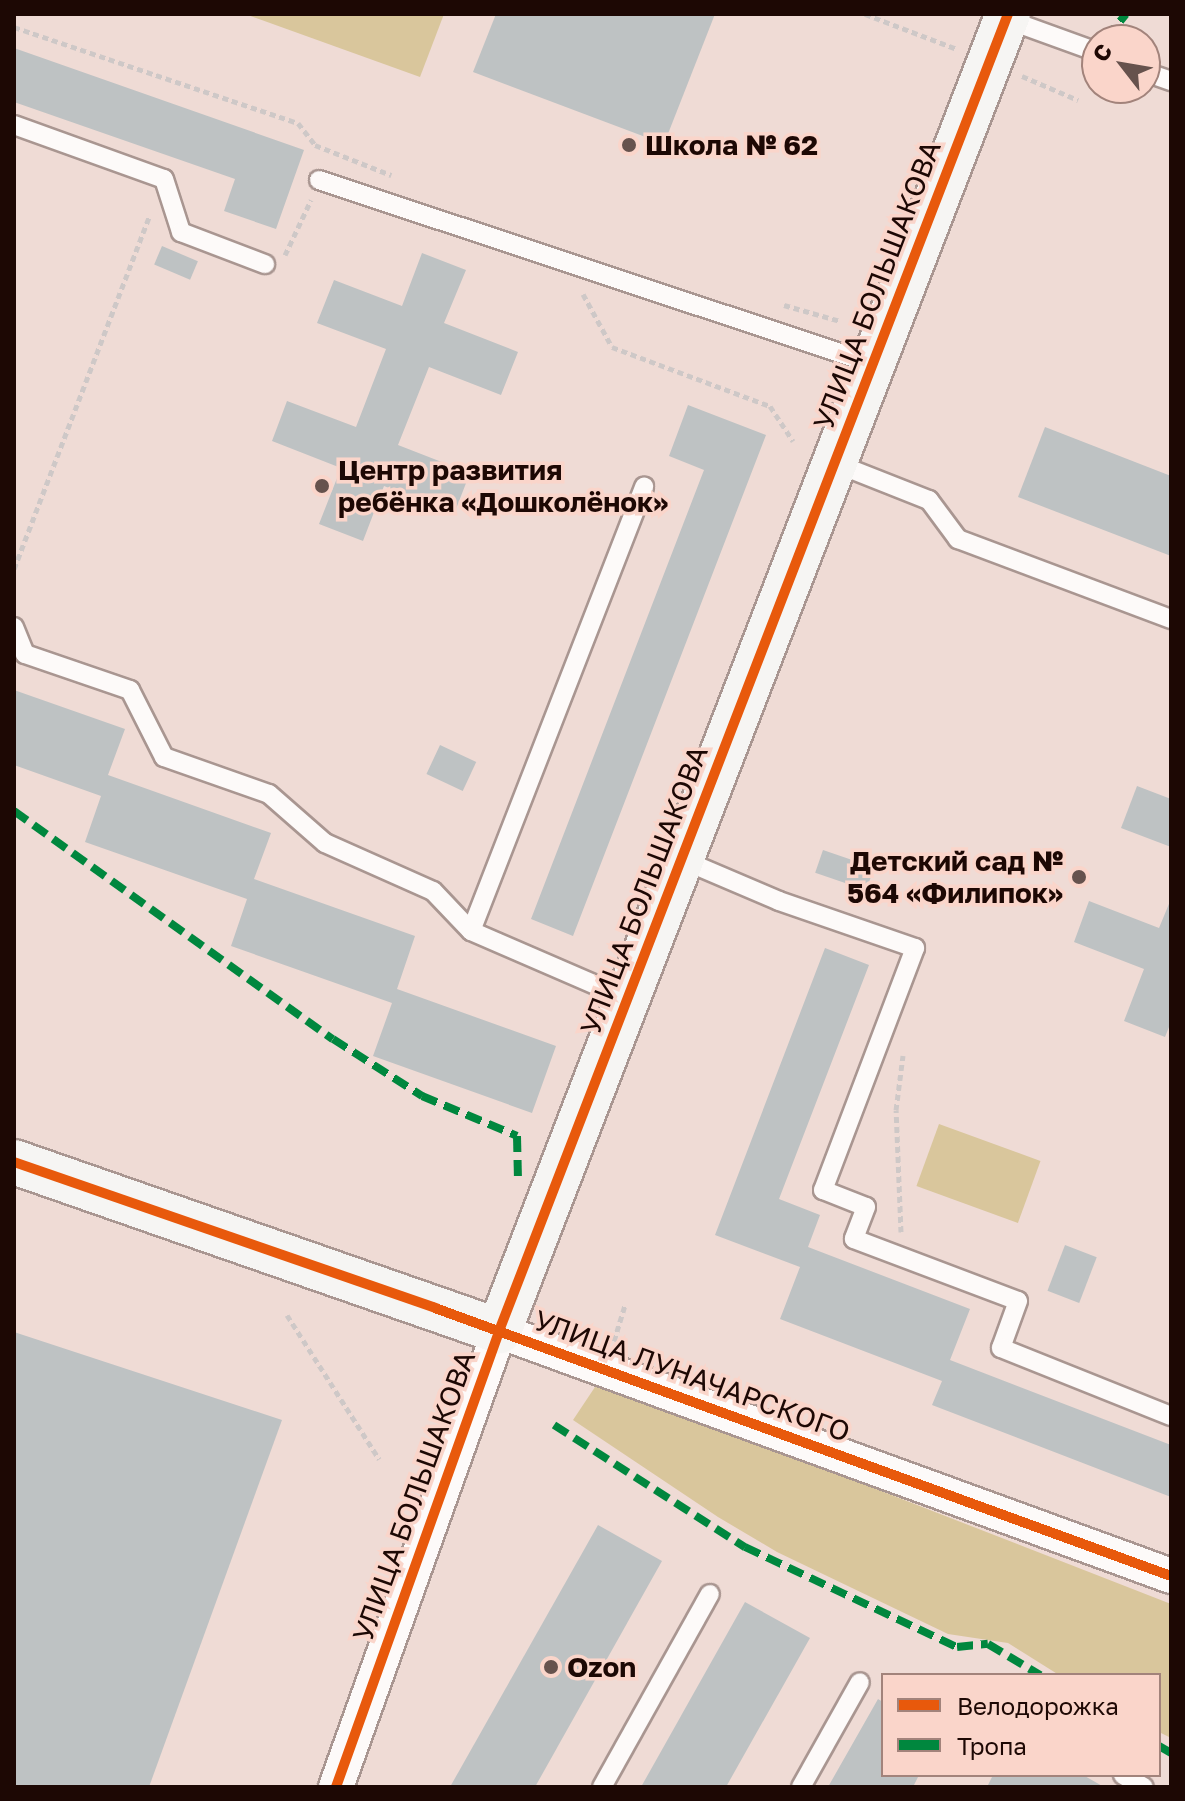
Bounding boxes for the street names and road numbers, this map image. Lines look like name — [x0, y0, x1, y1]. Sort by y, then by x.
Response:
street label: УЛИЦА БОЛЬШАКОВА — [806, 136, 948, 434]
street label: УЛИЦА БОЛЬШАКОВА — [573, 741, 715, 1039]
street label: УЛИЦА ЛУНАЧАРСКОГО — [529, 1303, 855, 1449]
street label: УЛИЦА БОЛЬШАКОВА — [346, 1346, 482, 1646]

